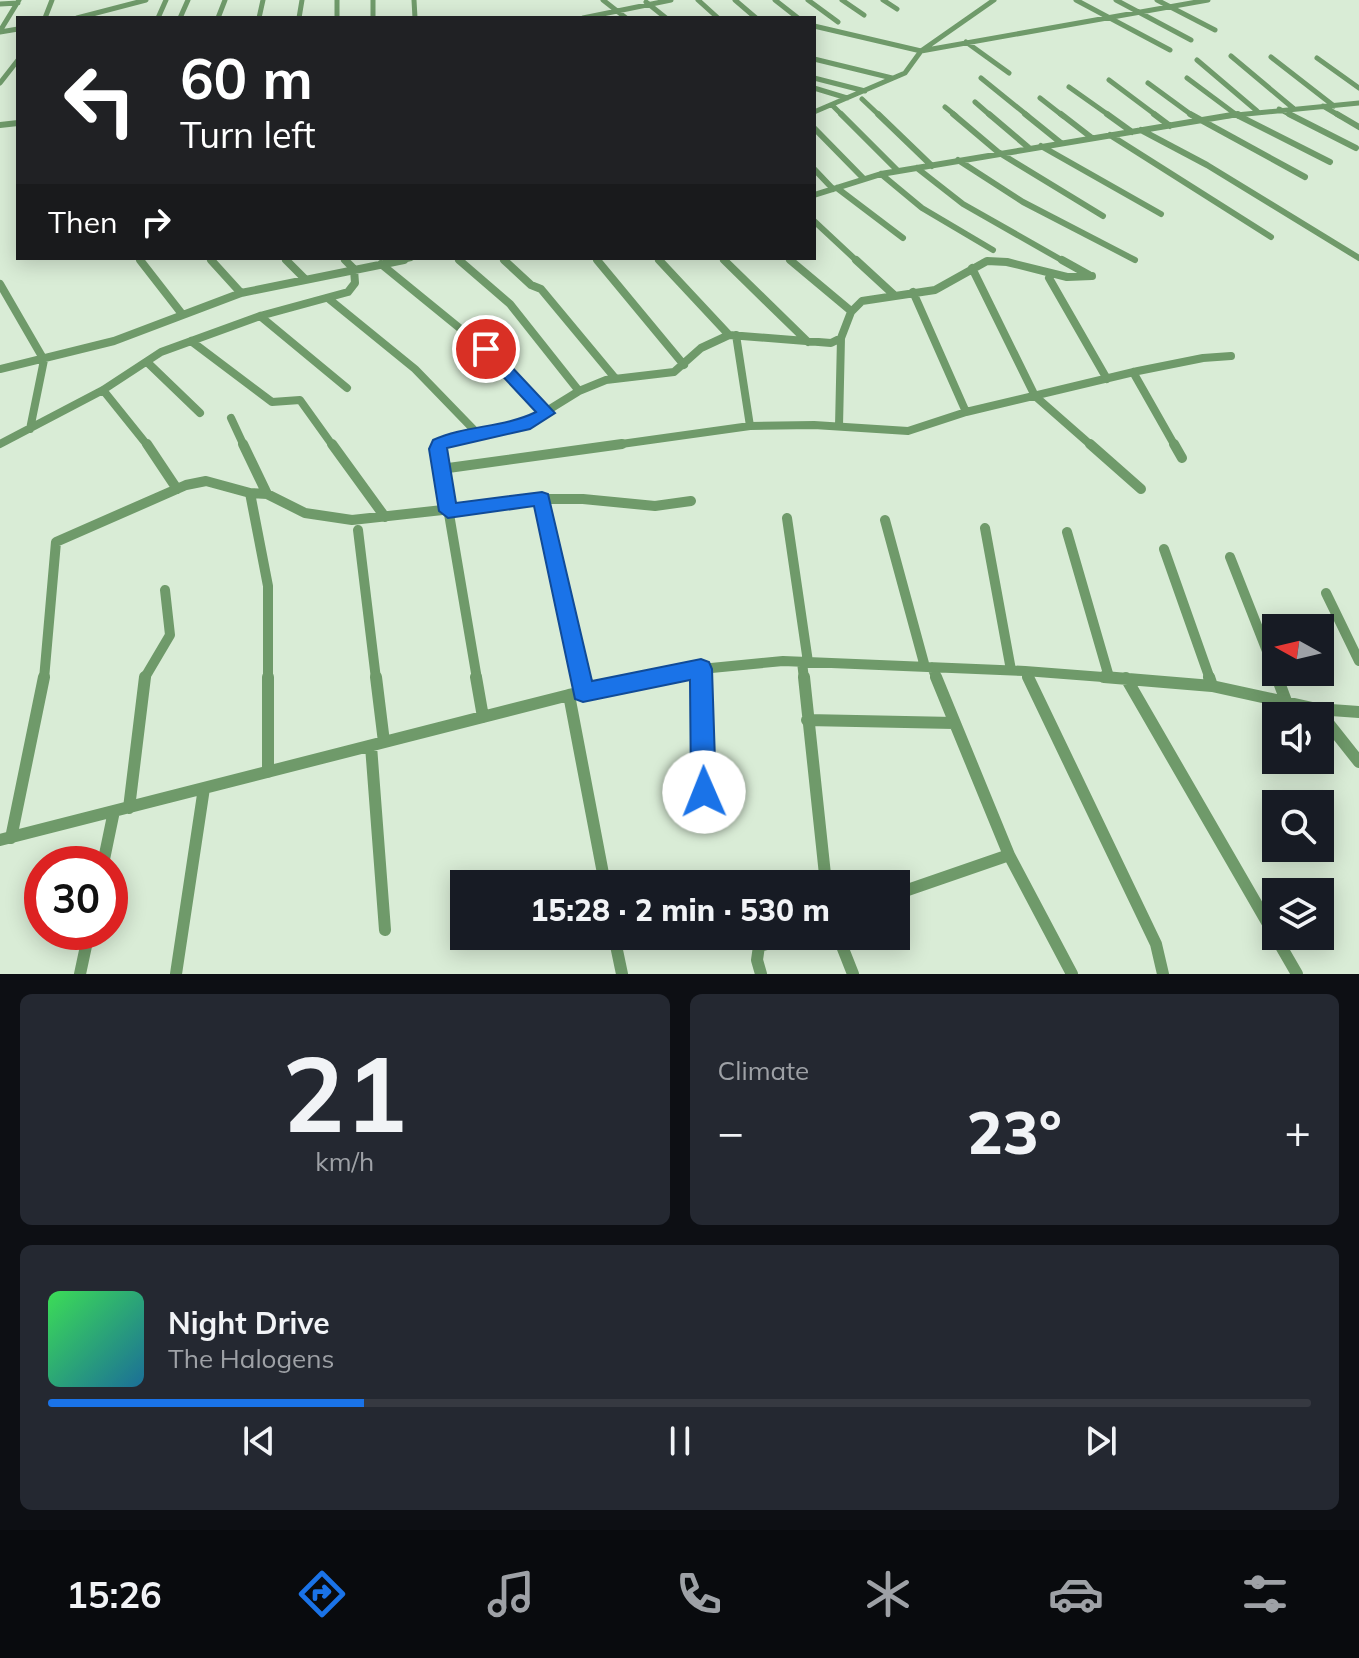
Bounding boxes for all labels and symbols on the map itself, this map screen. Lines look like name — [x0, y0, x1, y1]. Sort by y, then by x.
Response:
pin — [452, 315, 520, 383]
north arrow — [1262, 614, 1334, 686]
position arrow — [662, 750, 746, 834]
speed limit sign: 30 — [24, 846, 128, 950]

